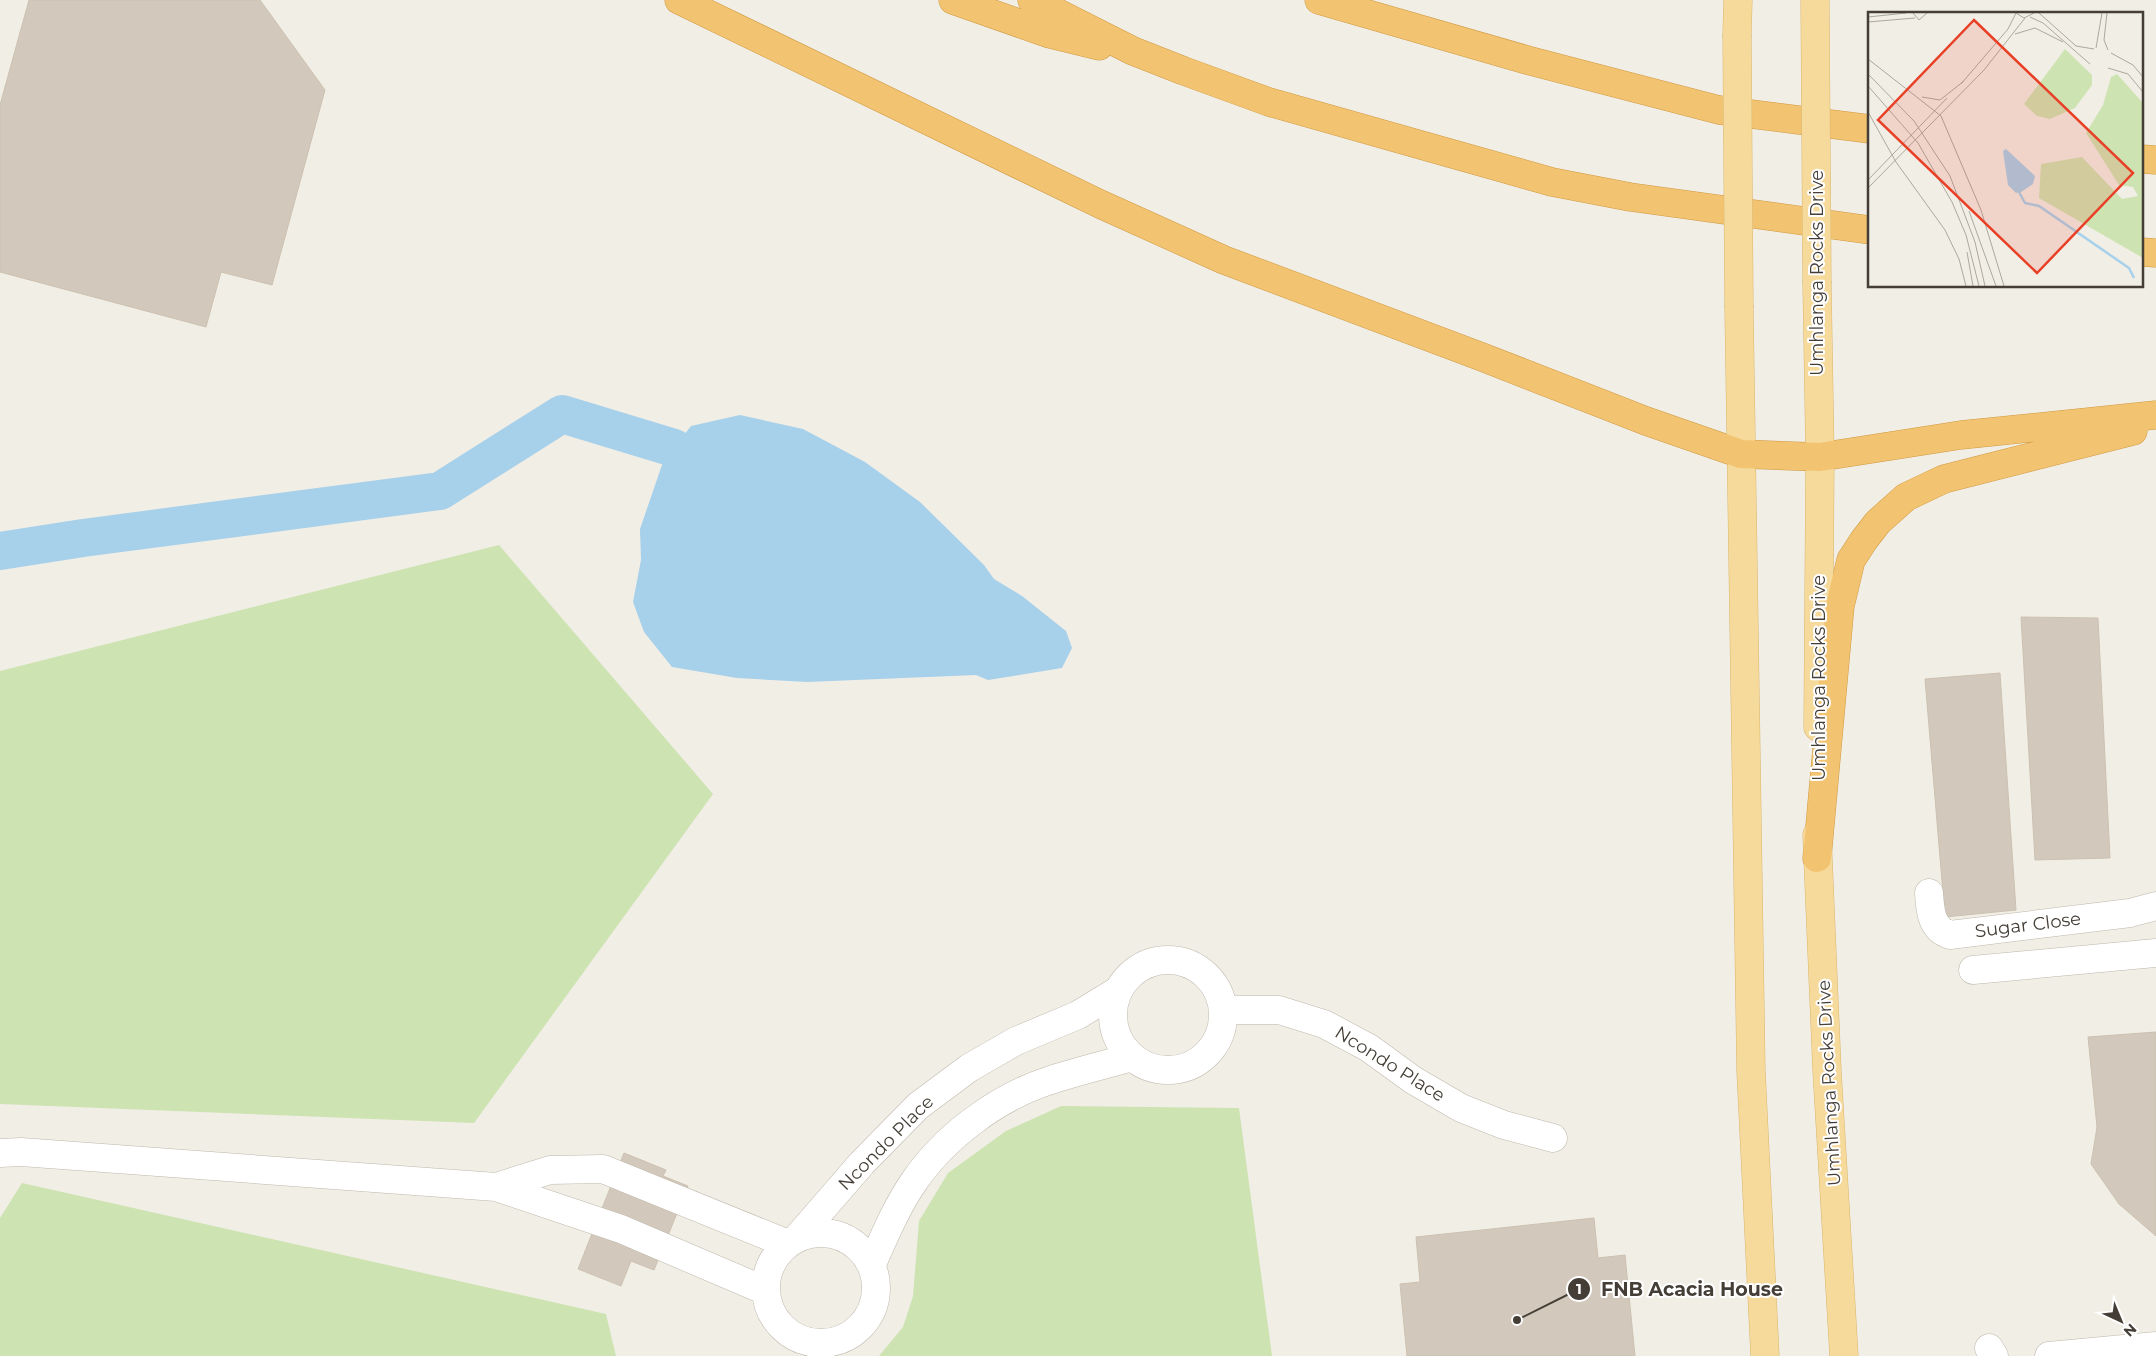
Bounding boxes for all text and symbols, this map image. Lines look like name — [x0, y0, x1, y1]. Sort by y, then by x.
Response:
inset map — [1868, 12, 2144, 288]
street label: Umhlanga Rocks Drive — [1806, 170, 1828, 376]
street label: Umhlanga Rocks Drive — [1808, 575, 1830, 781]
street label: Sugar Close — [1974, 908, 2082, 942]
street label: Umhlanga Rocks Drive — [1813, 979, 1845, 1187]
street label: Ncondo Place — [1331, 1021, 1449, 1107]
street label: Ncondo Place — [834, 1091, 938, 1195]
callout: FNB Acacia House — [1566, 1272, 1793, 1306]
text: FNB Acacia House — [1601, 1278, 1783, 1301]
text: 1 — [1576, 1279, 1582, 1298]
north arrow — [2096, 1296, 2146, 1346]
text: N — [2120, 1320, 2140, 1341]

